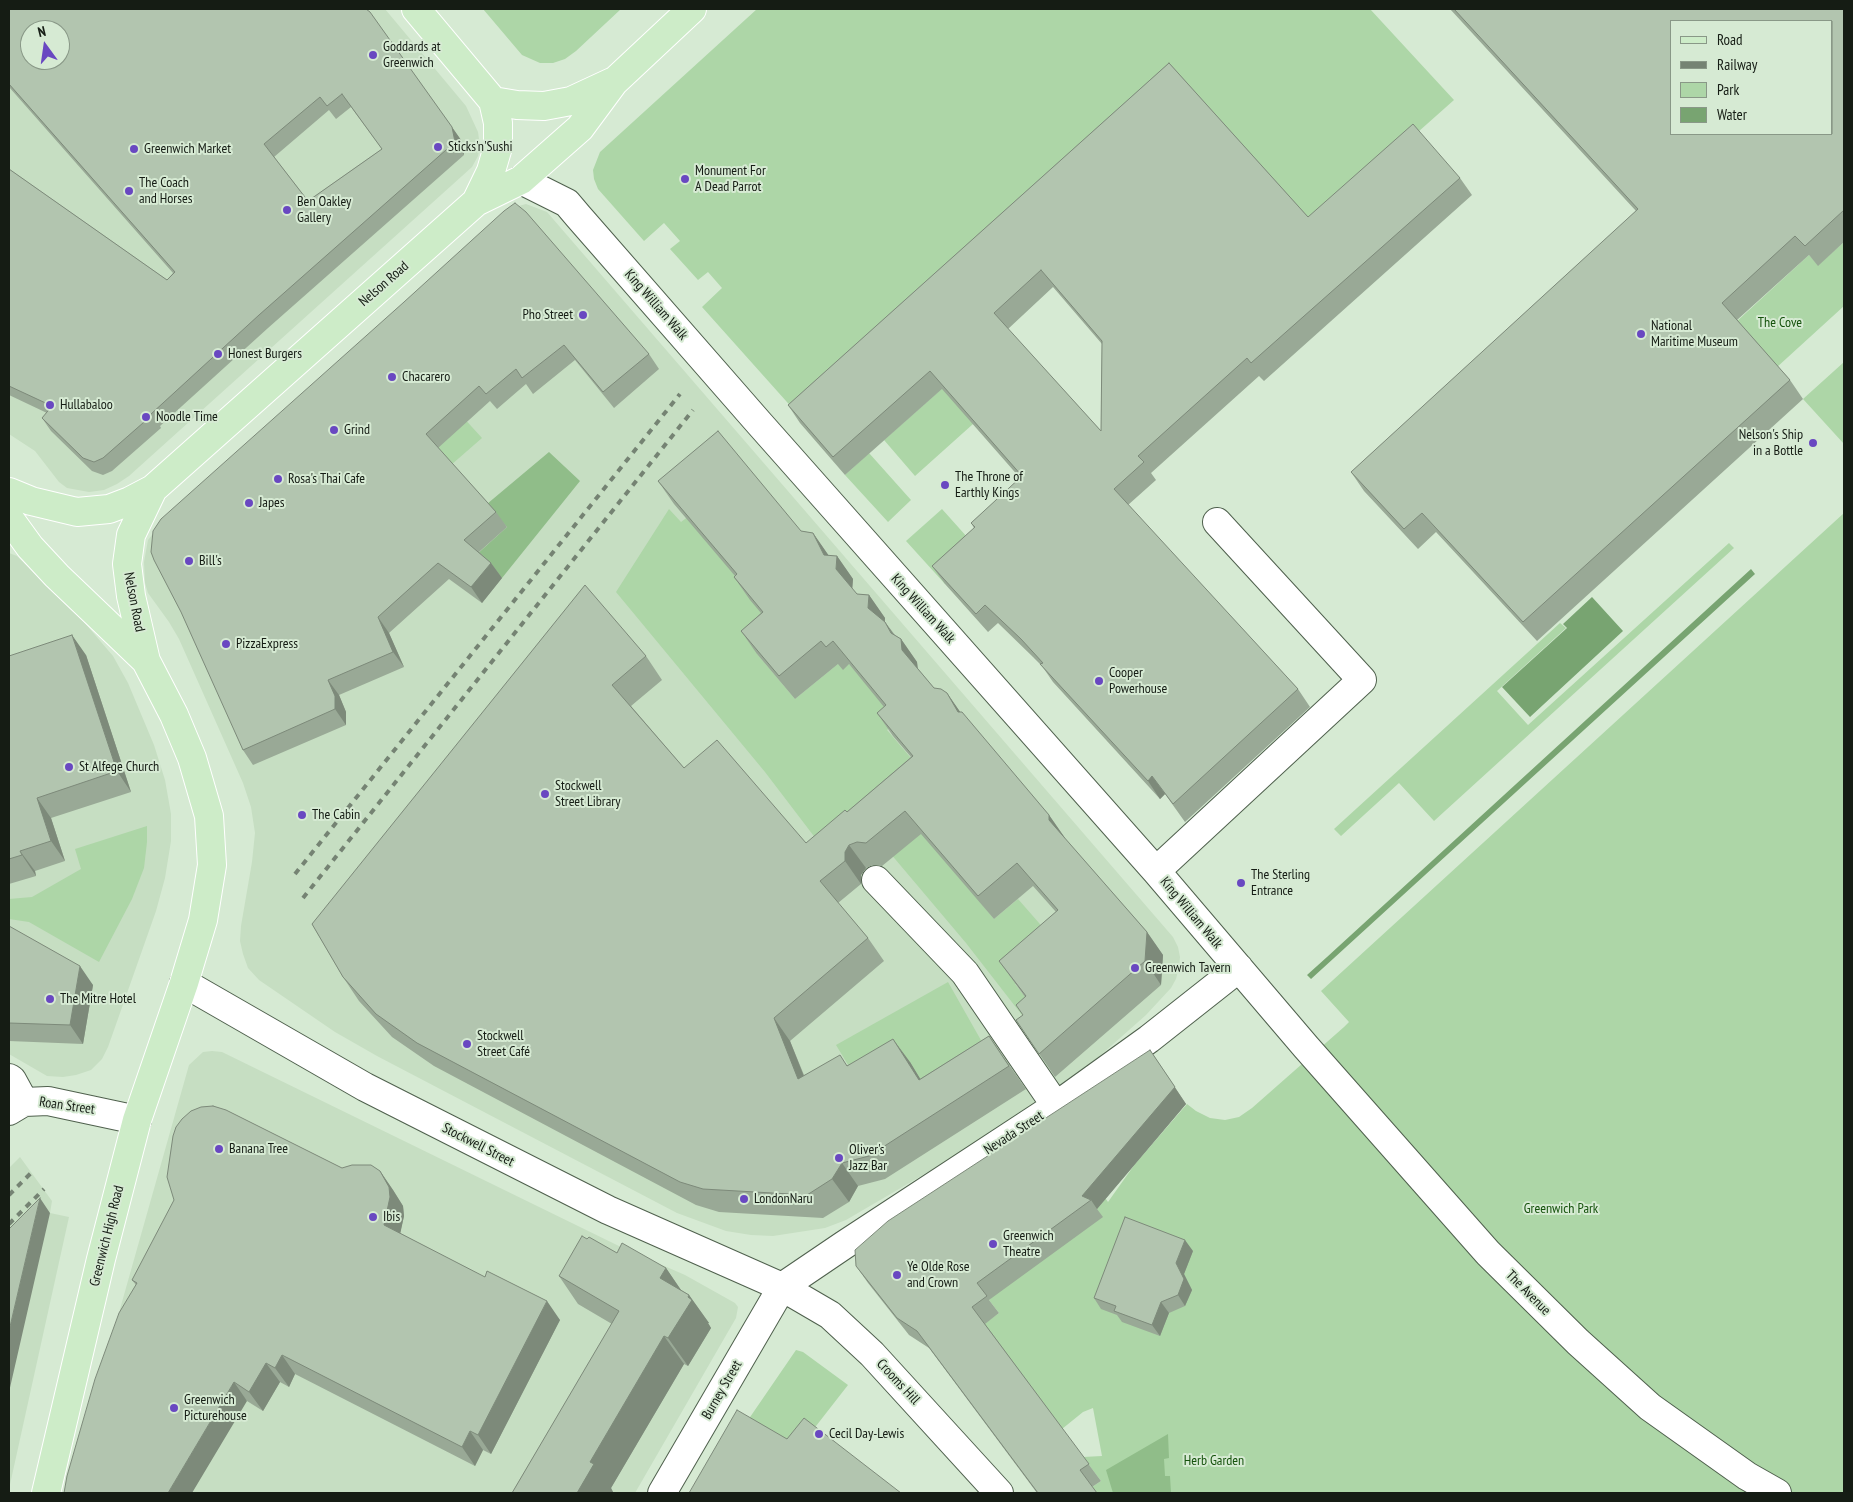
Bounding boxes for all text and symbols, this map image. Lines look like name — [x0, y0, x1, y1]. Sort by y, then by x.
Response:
north arrow — [20, 20, 70, 70]
legend — [1670, 20, 1833, 135]
text: N — [36, 22, 47, 41]
text: Road — [1717, 30, 1743, 49]
place label: Goddards at Greenwich — [383, 39, 441, 72]
marker: Goddards at Greenwich — [367, 49, 379, 61]
text: Railway — [1717, 55, 1757, 74]
text: Park — [1717, 80, 1739, 99]
text: Water — [1717, 105, 1747, 124]
place label: Sticks'n'Sushi — [448, 139, 513, 155]
place label: Greenwich Market — [144, 141, 231, 157]
marker: Sticks'n'Sushi — [432, 141, 444, 153]
marker: Greenwich Market — [128, 143, 140, 155]
place label: Monument For A Dead Parrot — [695, 163, 766, 196]
marker: Monument For A Dead Parrot — [679, 173, 691, 185]
place label: The Coach and Horses — [139, 175, 192, 208]
marker: The Coach and Horses — [123, 185, 135, 197]
place label: Ben Oakley Gallery — [297, 194, 351, 226]
marker: Ben Oakley Gallery — [281, 204, 293, 216]
street label: Nelson Road — [356, 258, 412, 310]
street label: King William Walk — [621, 266, 691, 344]
place label: Pho Street — [523, 307, 573, 323]
marker: Pho Street — [577, 309, 589, 321]
park label: The Cove — [1758, 315, 1802, 331]
place label: National Maritime Museum — [1651, 318, 1738, 351]
marker: National Maritime Museum — [1635, 328, 1647, 340]
place label: Honest Burgers — [228, 346, 302, 362]
marker: Honest Burgers — [212, 348, 224, 360]
place label: Chacarero — [402, 369, 450, 385]
marker: Chacarero — [386, 371, 398, 383]
place label: Hullabaloo — [60, 397, 113, 413]
marker: Hullabaloo — [44, 399, 56, 411]
place label: Noodle Time — [156, 409, 218, 425]
marker: Noodle Time — [140, 411, 152, 423]
place label: Grind — [344, 422, 370, 438]
marker: Grind — [328, 424, 340, 436]
place label: Nelson's Ship in a Bottle — [1739, 427, 1803, 460]
marker: Nelson's Ship in a Bottle — [1807, 437, 1819, 449]
place label: The Throne of Earthly Kings — [955, 469, 1023, 502]
place label: Rosa's Thai Cafe — [288, 471, 365, 487]
marker: Rosa's Thai Cafe — [272, 473, 284, 485]
marker: The Throne of Earthly Kings — [939, 479, 951, 491]
place label: Japes — [259, 495, 285, 511]
marker: Japes — [243, 497, 255, 509]
place label: Bill's — [199, 553, 222, 569]
marker: Bill's — [183, 555, 195, 567]
street label: Nelson Road — [120, 571, 148, 633]
street label: King William Walk — [887, 571, 959, 647]
place label: PizzaExpress — [236, 636, 298, 652]
marker: PizzaExpress — [220, 638, 232, 650]
place label: Cooper Powerhouse — [1109, 665, 1167, 698]
marker: Cooper Powerhouse — [1093, 675, 1105, 687]
place label: St Alfege Church — [79, 759, 159, 775]
marker: St Alfege Church — [63, 761, 75, 773]
place label: Stockwell Street Library — [555, 778, 620, 810]
marker: Stockwell Street Library — [539, 788, 551, 800]
place label: The Cabin — [312, 807, 360, 823]
marker: The Cabin — [296, 809, 308, 821]
place label: The Sterling Entrance — [1251, 867, 1310, 900]
street label: King William Walk — [1156, 874, 1226, 952]
marker: The Sterling Entrance — [1235, 877, 1247, 889]
place label: Greenwich Tavern — [1145, 960, 1231, 976]
marker: Greenwich Tavern — [1129, 962, 1141, 974]
place label: The Mitre Hotel — [60, 991, 136, 1007]
marker: The Mitre Hotel — [44, 993, 56, 1005]
place label: Stockwell Street Café — [477, 1028, 530, 1060]
marker: Stockwell Street Café — [461, 1038, 473, 1050]
street label: Roan Street — [38, 1094, 96, 1118]
street label: Nevada Street — [981, 1108, 1047, 1158]
street label: Stockwell Street — [439, 1120, 517, 1170]
place label: Banana Tree — [229, 1141, 288, 1157]
place label: Oliver's Jazz Bar — [849, 1142, 887, 1174]
marker: Banana Tree — [213, 1143, 225, 1155]
marker: Oliver's Jazz Bar — [833, 1152, 845, 1164]
street label: Greenwich High Road — [86, 1184, 128, 1288]
place label: LondonNaru — [754, 1191, 813, 1207]
marker: LondonNaru — [738, 1193, 750, 1205]
park label: Greenwich Park — [1524, 1201, 1598, 1217]
place label: Ibis — [383, 1209, 400, 1225]
marker: Ibis — [367, 1211, 379, 1223]
place label: Greenwich Theatre — [1003, 1228, 1054, 1260]
marker: Greenwich Theatre — [987, 1238, 999, 1250]
place label: Ye Olde Rose and Crown — [907, 1259, 970, 1292]
street label: The Avenue — [1502, 1267, 1554, 1319]
marker: Ye Olde Rose and Crown — [891, 1269, 903, 1281]
street label: Crooms Hill — [873, 1356, 923, 1408]
street label: Burney Street — [698, 1357, 746, 1423]
place label: Greenwich Picturehouse — [184, 1392, 247, 1424]
marker: Greenwich Picturehouse — [168, 1402, 180, 1414]
place label: Cecil Day-Lewis — [829, 1426, 904, 1442]
marker: Cecil Day-Lewis — [813, 1428, 825, 1440]
park label: Herb Garden — [1184, 1453, 1244, 1469]

